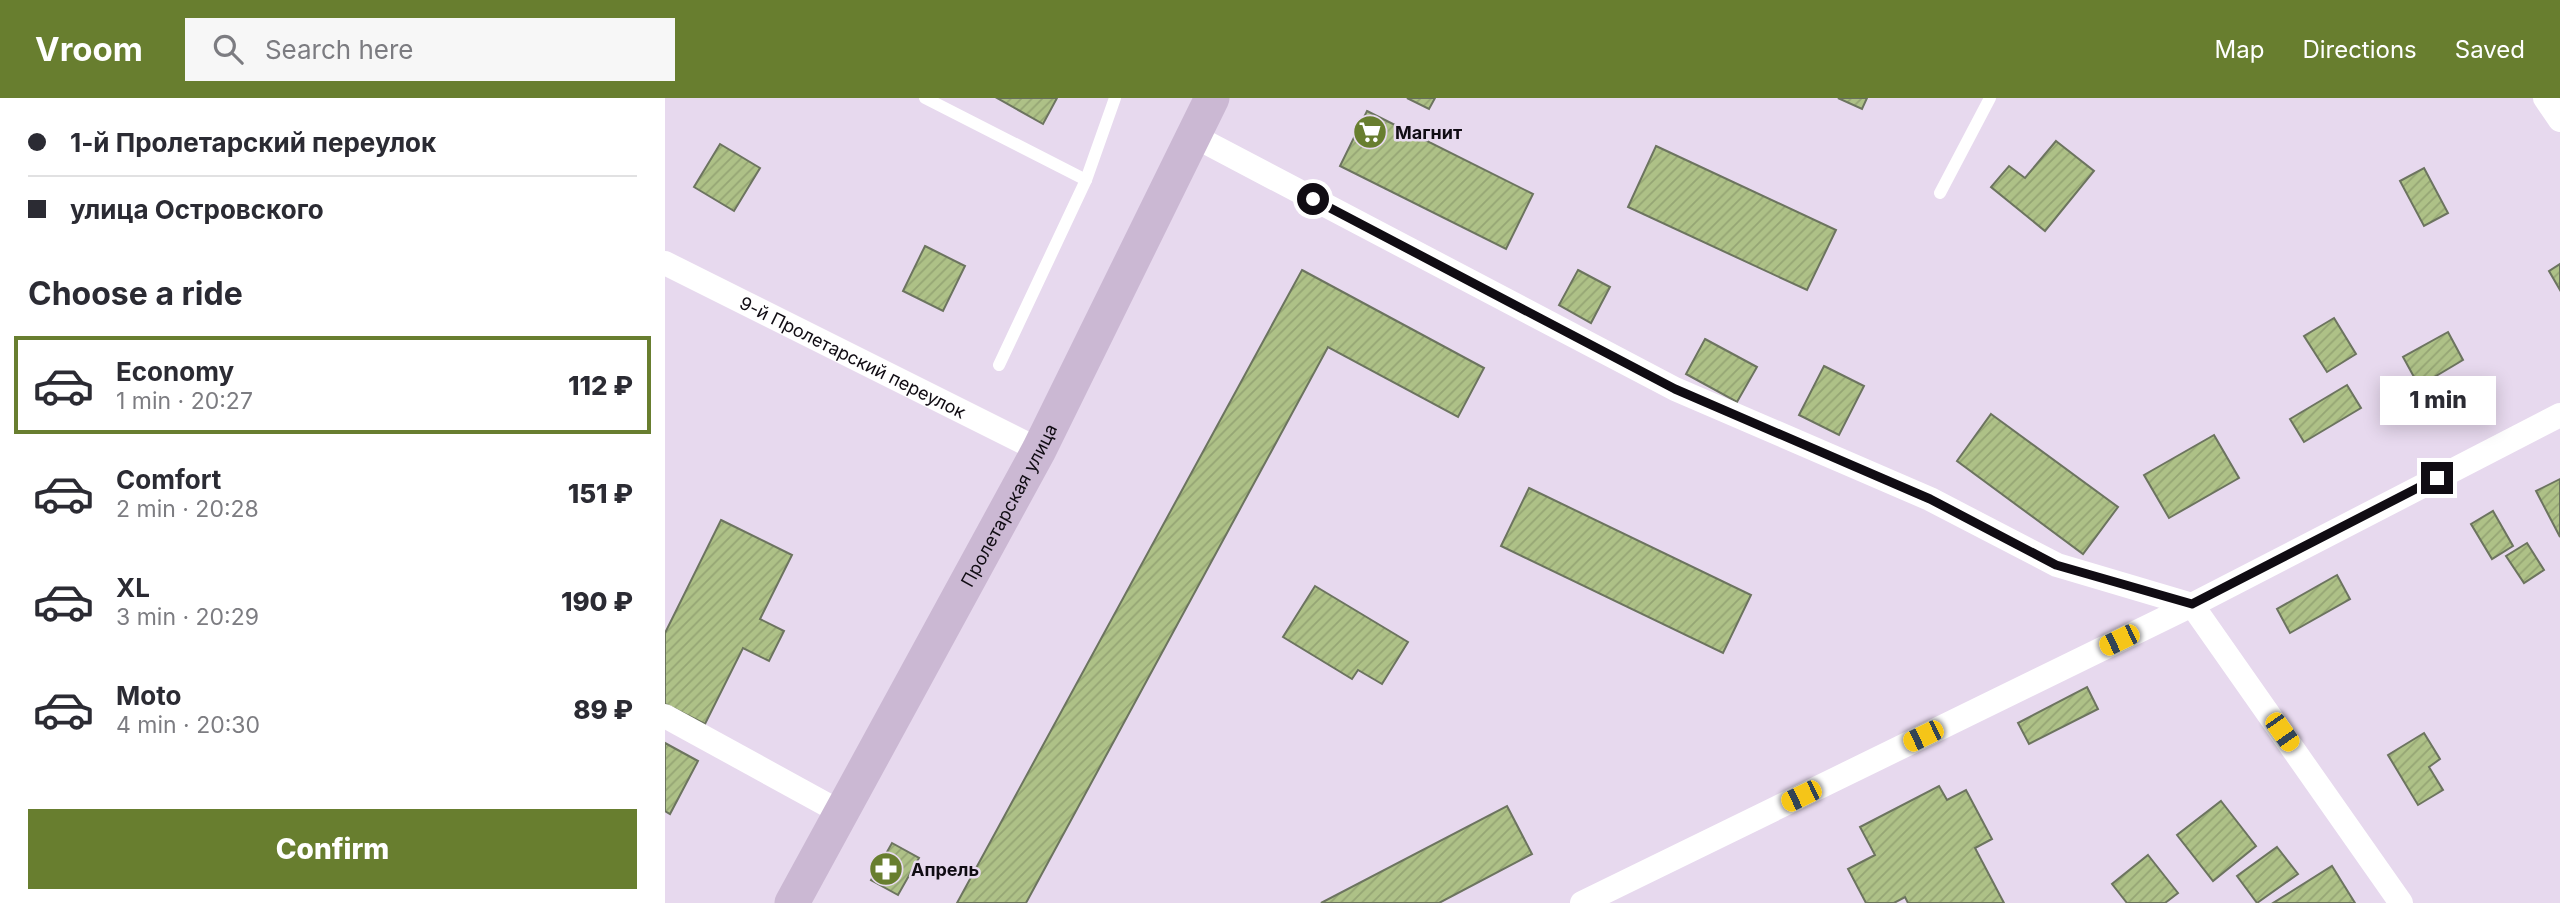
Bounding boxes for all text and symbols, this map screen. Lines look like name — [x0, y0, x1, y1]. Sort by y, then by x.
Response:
search box — [185, 18, 675, 81]
text: Vroom — [35, 29, 143, 69]
icon: search — [209, 30, 247, 68]
text: Search here — [265, 34, 414, 65]
text: Map — [2215, 35, 2264, 64]
text: Directions — [2302, 35, 2417, 64]
text: Saved — [2455, 35, 2525, 64]
supermarket icon: Магнит — [1351, 113, 1389, 151]
place label: Магнит — [1395, 122, 1462, 143]
text: 1-й Пролетарский переулок — [70, 127, 436, 158]
route start — [1297, 183, 1329, 215]
text: улица Островского — [70, 194, 324, 225]
text: Choose a ride — [28, 274, 243, 313]
street label: 9-й Пролетарский переулок — [736, 292, 969, 422]
icon: car — [32, 354, 95, 417]
text: Economy — [116, 356, 234, 387]
text: 112 ₽ — [568, 370, 633, 401]
callout: 1 min — [2379, 376, 2495, 426]
text: 1 min — [2409, 386, 2467, 414]
text: 1 min · 20:27 — [116, 387, 253, 415]
street label: Пролетарская улица — [956, 420, 1061, 590]
icon: car — [32, 462, 95, 525]
route end — [2421, 462, 2453, 494]
text: Comfort — [116, 464, 221, 495]
text: 151 ₽ — [568, 478, 633, 509]
text: 2 min · 20:28 — [116, 495, 259, 523]
icon: car — [32, 570, 95, 633]
text: XL — [116, 572, 150, 603]
text: 190 ₽ — [561, 586, 633, 617]
text: 3 min · 20:29 — [116, 603, 259, 631]
car — [2096, 621, 2143, 659]
icon: car — [32, 678, 95, 741]
text: Moto — [116, 680, 181, 711]
text: 89 ₽ — [573, 694, 633, 725]
car — [2262, 709, 2303, 755]
text: 4 min · 20:30 — [116, 711, 260, 739]
car — [1900, 717, 1947, 755]
car — [1778, 777, 1825, 815]
button: Confirm — [28, 809, 637, 889]
pharmacy icon: Апрель — [867, 850, 905, 888]
place label: Апрель — [911, 859, 979, 880]

